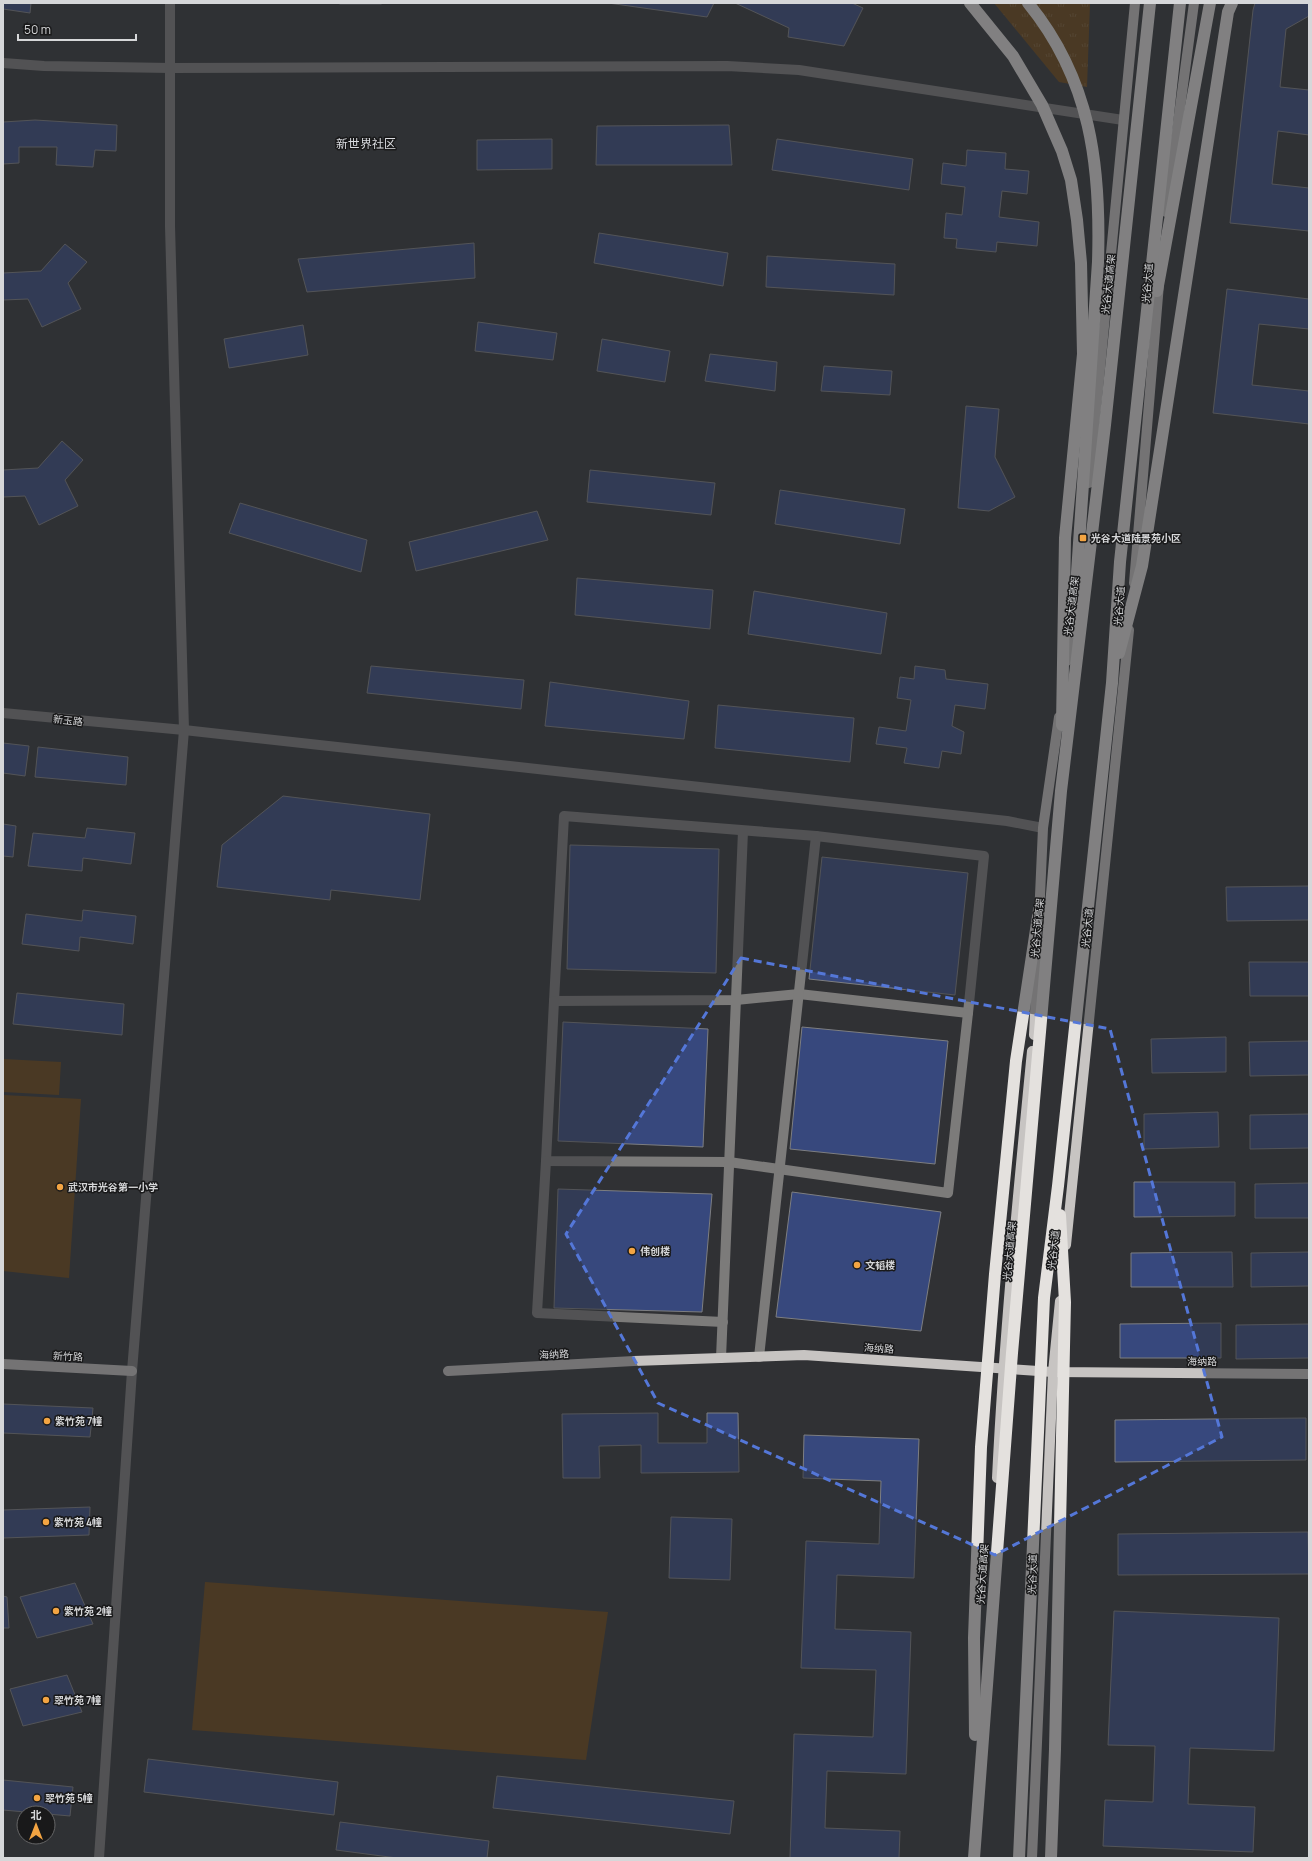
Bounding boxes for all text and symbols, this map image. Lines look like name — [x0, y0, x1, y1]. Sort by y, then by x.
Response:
scale bar — [18, 16, 136, 42]
text: 50 m — [24, 21, 51, 38]
district label: 新世界社区 — [336, 135, 396, 152]
street label: 光谷大道高架 — [1098, 253, 1118, 315]
street label: 光谷大道 — [1138, 262, 1156, 304]
place label: 光谷大道陆景苑小区 — [1091, 531, 1181, 545]
marker: 光谷大道陆景苑小区 — [1078, 533, 1088, 543]
street label: 光谷大道高架 — [1060, 575, 1082, 637]
street label: 光谷大道 — [1110, 585, 1128, 627]
street label: 新玉路 — [52, 711, 84, 729]
street label: 光谷大道高架 — [1027, 898, 1047, 958]
street label: 光谷大道 — [1078, 907, 1096, 949]
place label: 武汉市光谷第一小学 — [68, 1180, 158, 1194]
marker: 武汉市光谷第一小学 — [55, 1182, 65, 1192]
street label: 光谷大道高架 — [999, 1221, 1019, 1281]
street label: 光谷大道 — [1044, 1229, 1062, 1271]
place label: 伟创楼 — [640, 1244, 670, 1258]
marker: 伟创楼 — [627, 1246, 637, 1256]
place label: 文韬楼 — [865, 1258, 895, 1272]
marker: 文韬楼 — [852, 1260, 862, 1270]
street label: 海纳路 — [864, 1340, 894, 1356]
street label: 海纳路 — [539, 1346, 569, 1362]
street label: 新竹路 — [53, 1348, 83, 1364]
street label: 海纳路 — [1187, 1354, 1217, 1368]
place label: 紫竹苑 7幢 — [55, 1414, 102, 1428]
marker: 紫竹苑 7幢 — [42, 1416, 52, 1426]
place label: 紫竹苑 4幢 — [54, 1515, 102, 1529]
marker: 紫竹苑 4幢 — [41, 1517, 51, 1527]
street label: 光谷大道高架 — [973, 1544, 991, 1604]
street label: 光谷大道 — [1024, 1554, 1040, 1594]
place label: 紫竹苑 2幢 — [64, 1604, 112, 1618]
marker: 紫竹苑 2幢 — [51, 1606, 61, 1616]
place label: 翠竹苑 7幢 — [54, 1693, 101, 1707]
marker: 翠竹苑 7幢 — [41, 1695, 51, 1705]
place label: 翠竹苑 5幢 — [45, 1791, 93, 1805]
marker: 翠竹苑 5幢 — [32, 1793, 42, 1803]
north arrow — [16, 1805, 56, 1845]
text: 北 — [31, 1807, 42, 1822]

